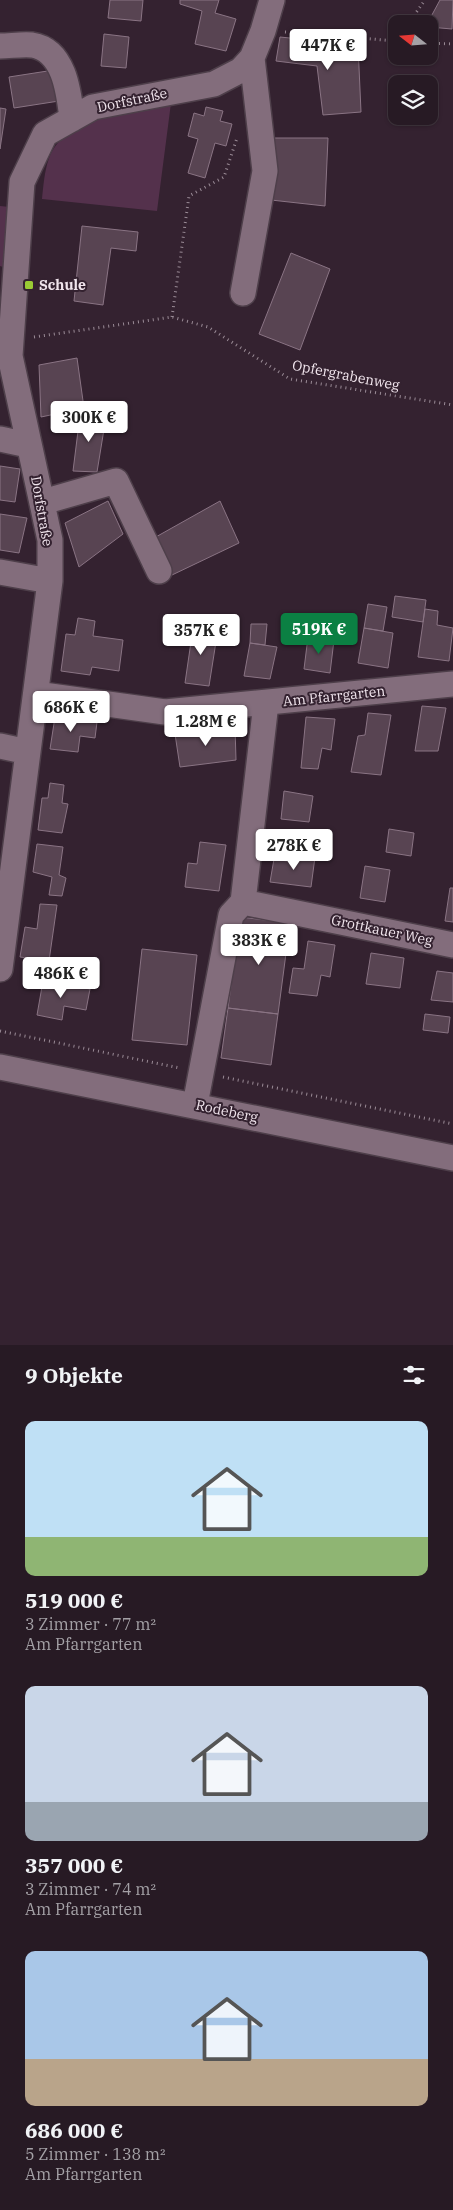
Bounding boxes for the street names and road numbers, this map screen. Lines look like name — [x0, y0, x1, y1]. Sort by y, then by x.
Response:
street label: Dorfstraße — [95, 84, 169, 116]
street label: Opfergrabenweg — [291, 356, 402, 394]
street label: Dorfstraße — [27, 474, 57, 548]
street label: Am Pfarrgarten — [282, 682, 386, 710]
street label: Grottkauer Weg — [330, 910, 435, 950]
street label: Rodeberg — [194, 1096, 260, 1126]

